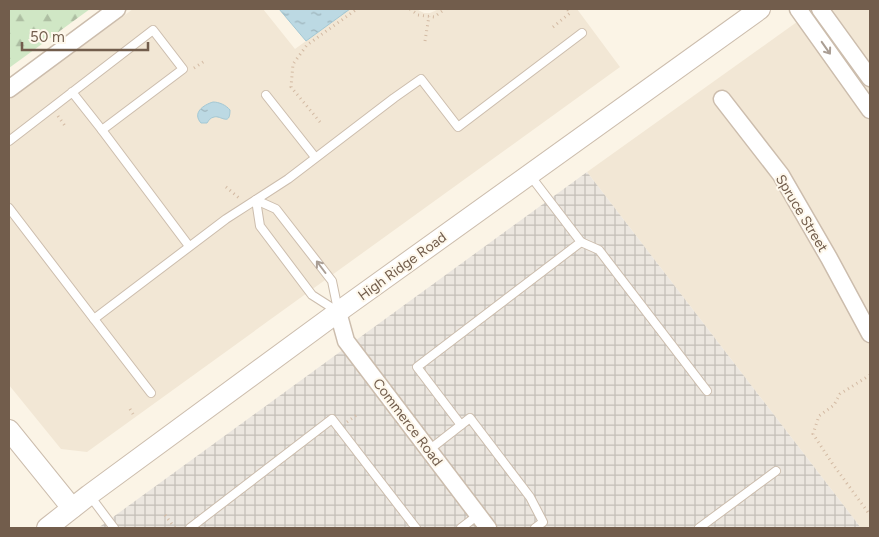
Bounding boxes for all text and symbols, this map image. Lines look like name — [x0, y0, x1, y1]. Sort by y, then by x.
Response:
scale bar — [22, 20, 149, 52]
text: 50 m — [30, 28, 65, 46]
one-way arrow — [821, 41, 831, 55]
street label: Spruce Street — [772, 171, 831, 255]
street label: High Ridge Road — [355, 229, 450, 304]
one-way arrow — [316, 260, 326, 274]
street label: Commerce Road — [369, 375, 446, 469]

